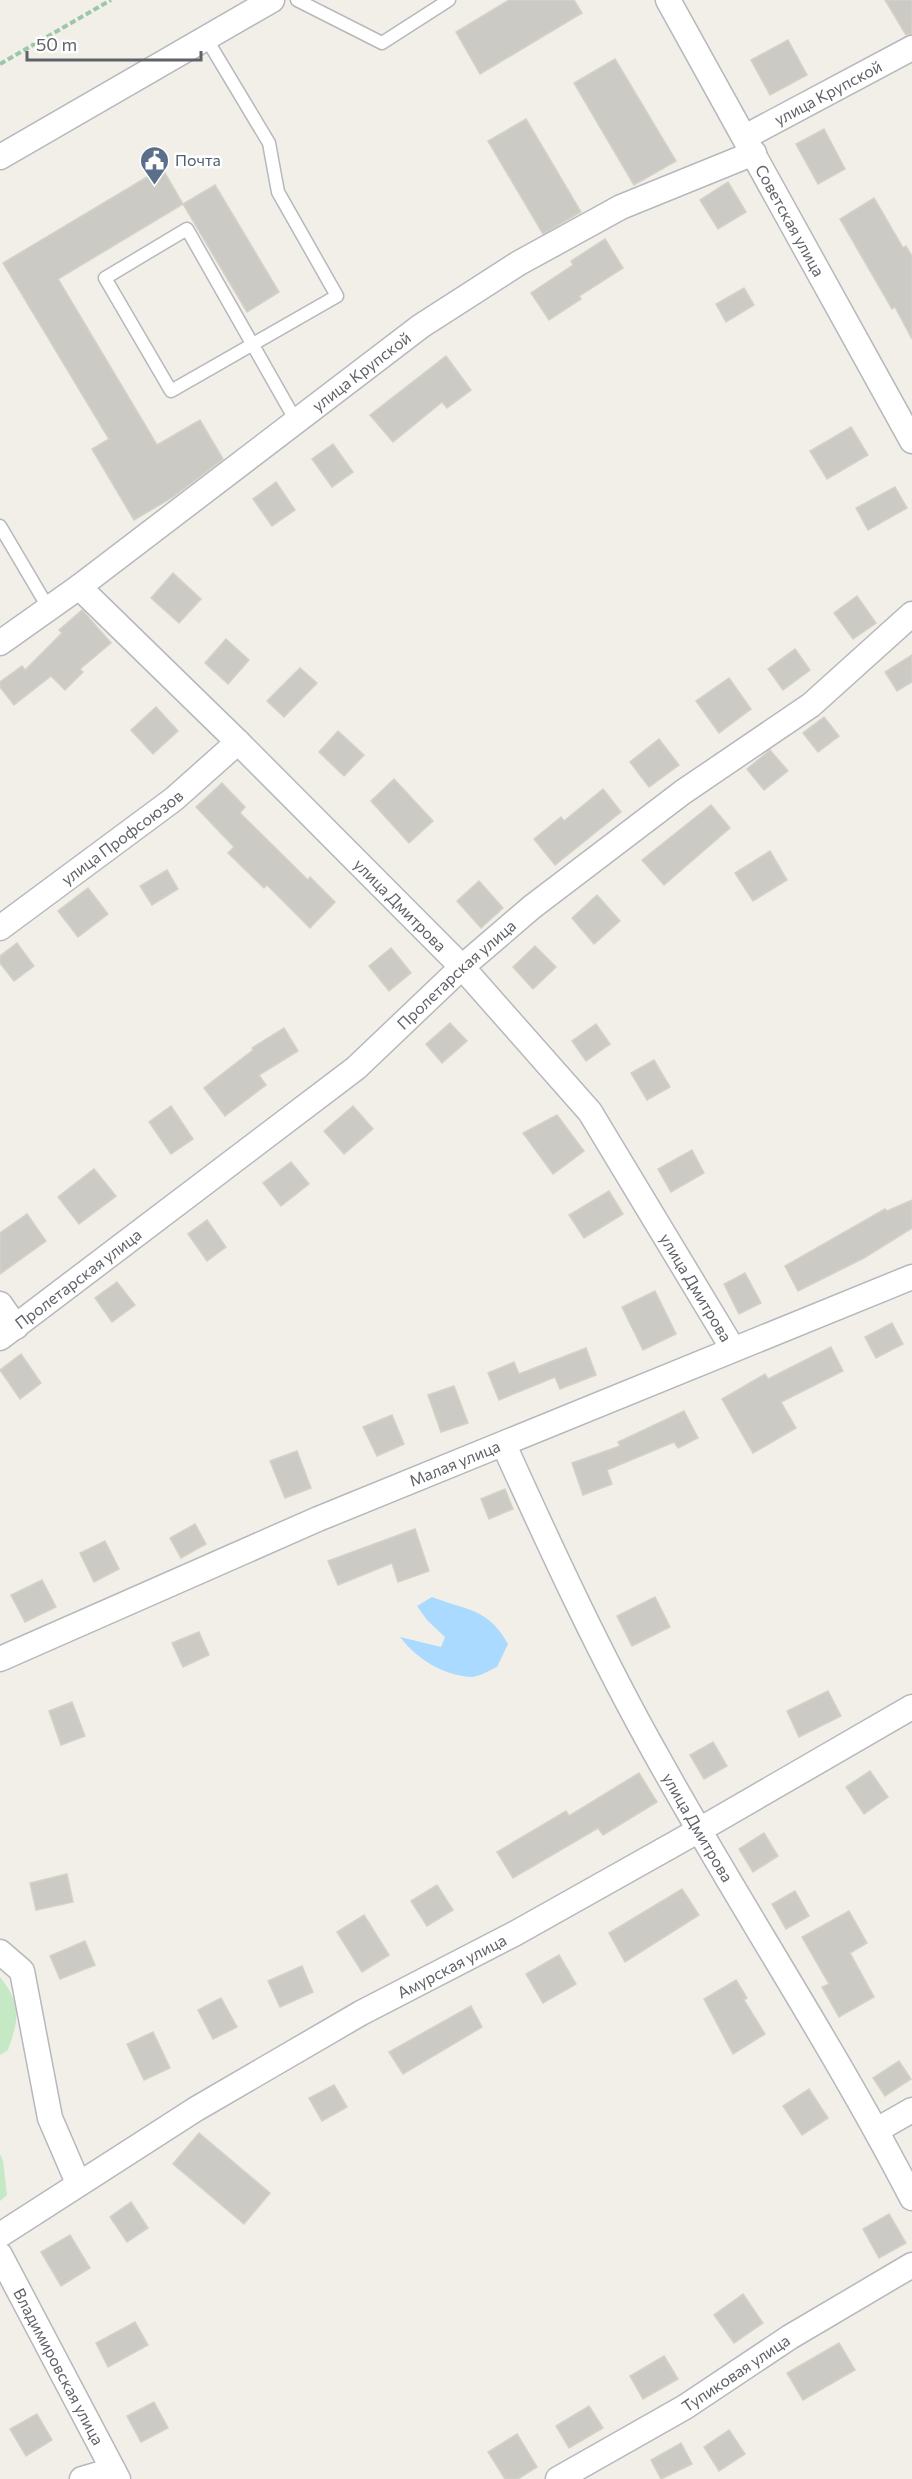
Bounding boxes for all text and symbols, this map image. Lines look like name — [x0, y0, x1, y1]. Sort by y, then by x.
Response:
scale bar — [27, 24, 201, 62]
text: 50 m — [36, 33, 77, 55]
street label: улица Крупской — [771, 56, 885, 129]
public building icon: Почта — [138, 144, 170, 186]
place label: Почта — [175, 150, 221, 169]
street label: Советская улица — [752, 161, 829, 280]
street label: улица Крупской — [308, 327, 414, 415]
street label: улица Профсоюзов — [57, 786, 187, 888]
street label: улица Дмитрова — [350, 854, 451, 955]
street label: Пролетарская улица — [393, 915, 519, 1033]
street label: Пролетарская улица — [11, 1224, 145, 1332]
street label: улица Дмитрова — [656, 1230, 736, 1345]
street label: Малая улица — [406, 1436, 503, 1490]
street label: улица Дмитрова — [659, 1769, 737, 1885]
street label: Амурская улица — [394, 1930, 509, 2002]
street label: Владимировская улица — [10, 2285, 108, 2448]
street label: Тупиковая улица — [678, 2330, 793, 2416]

